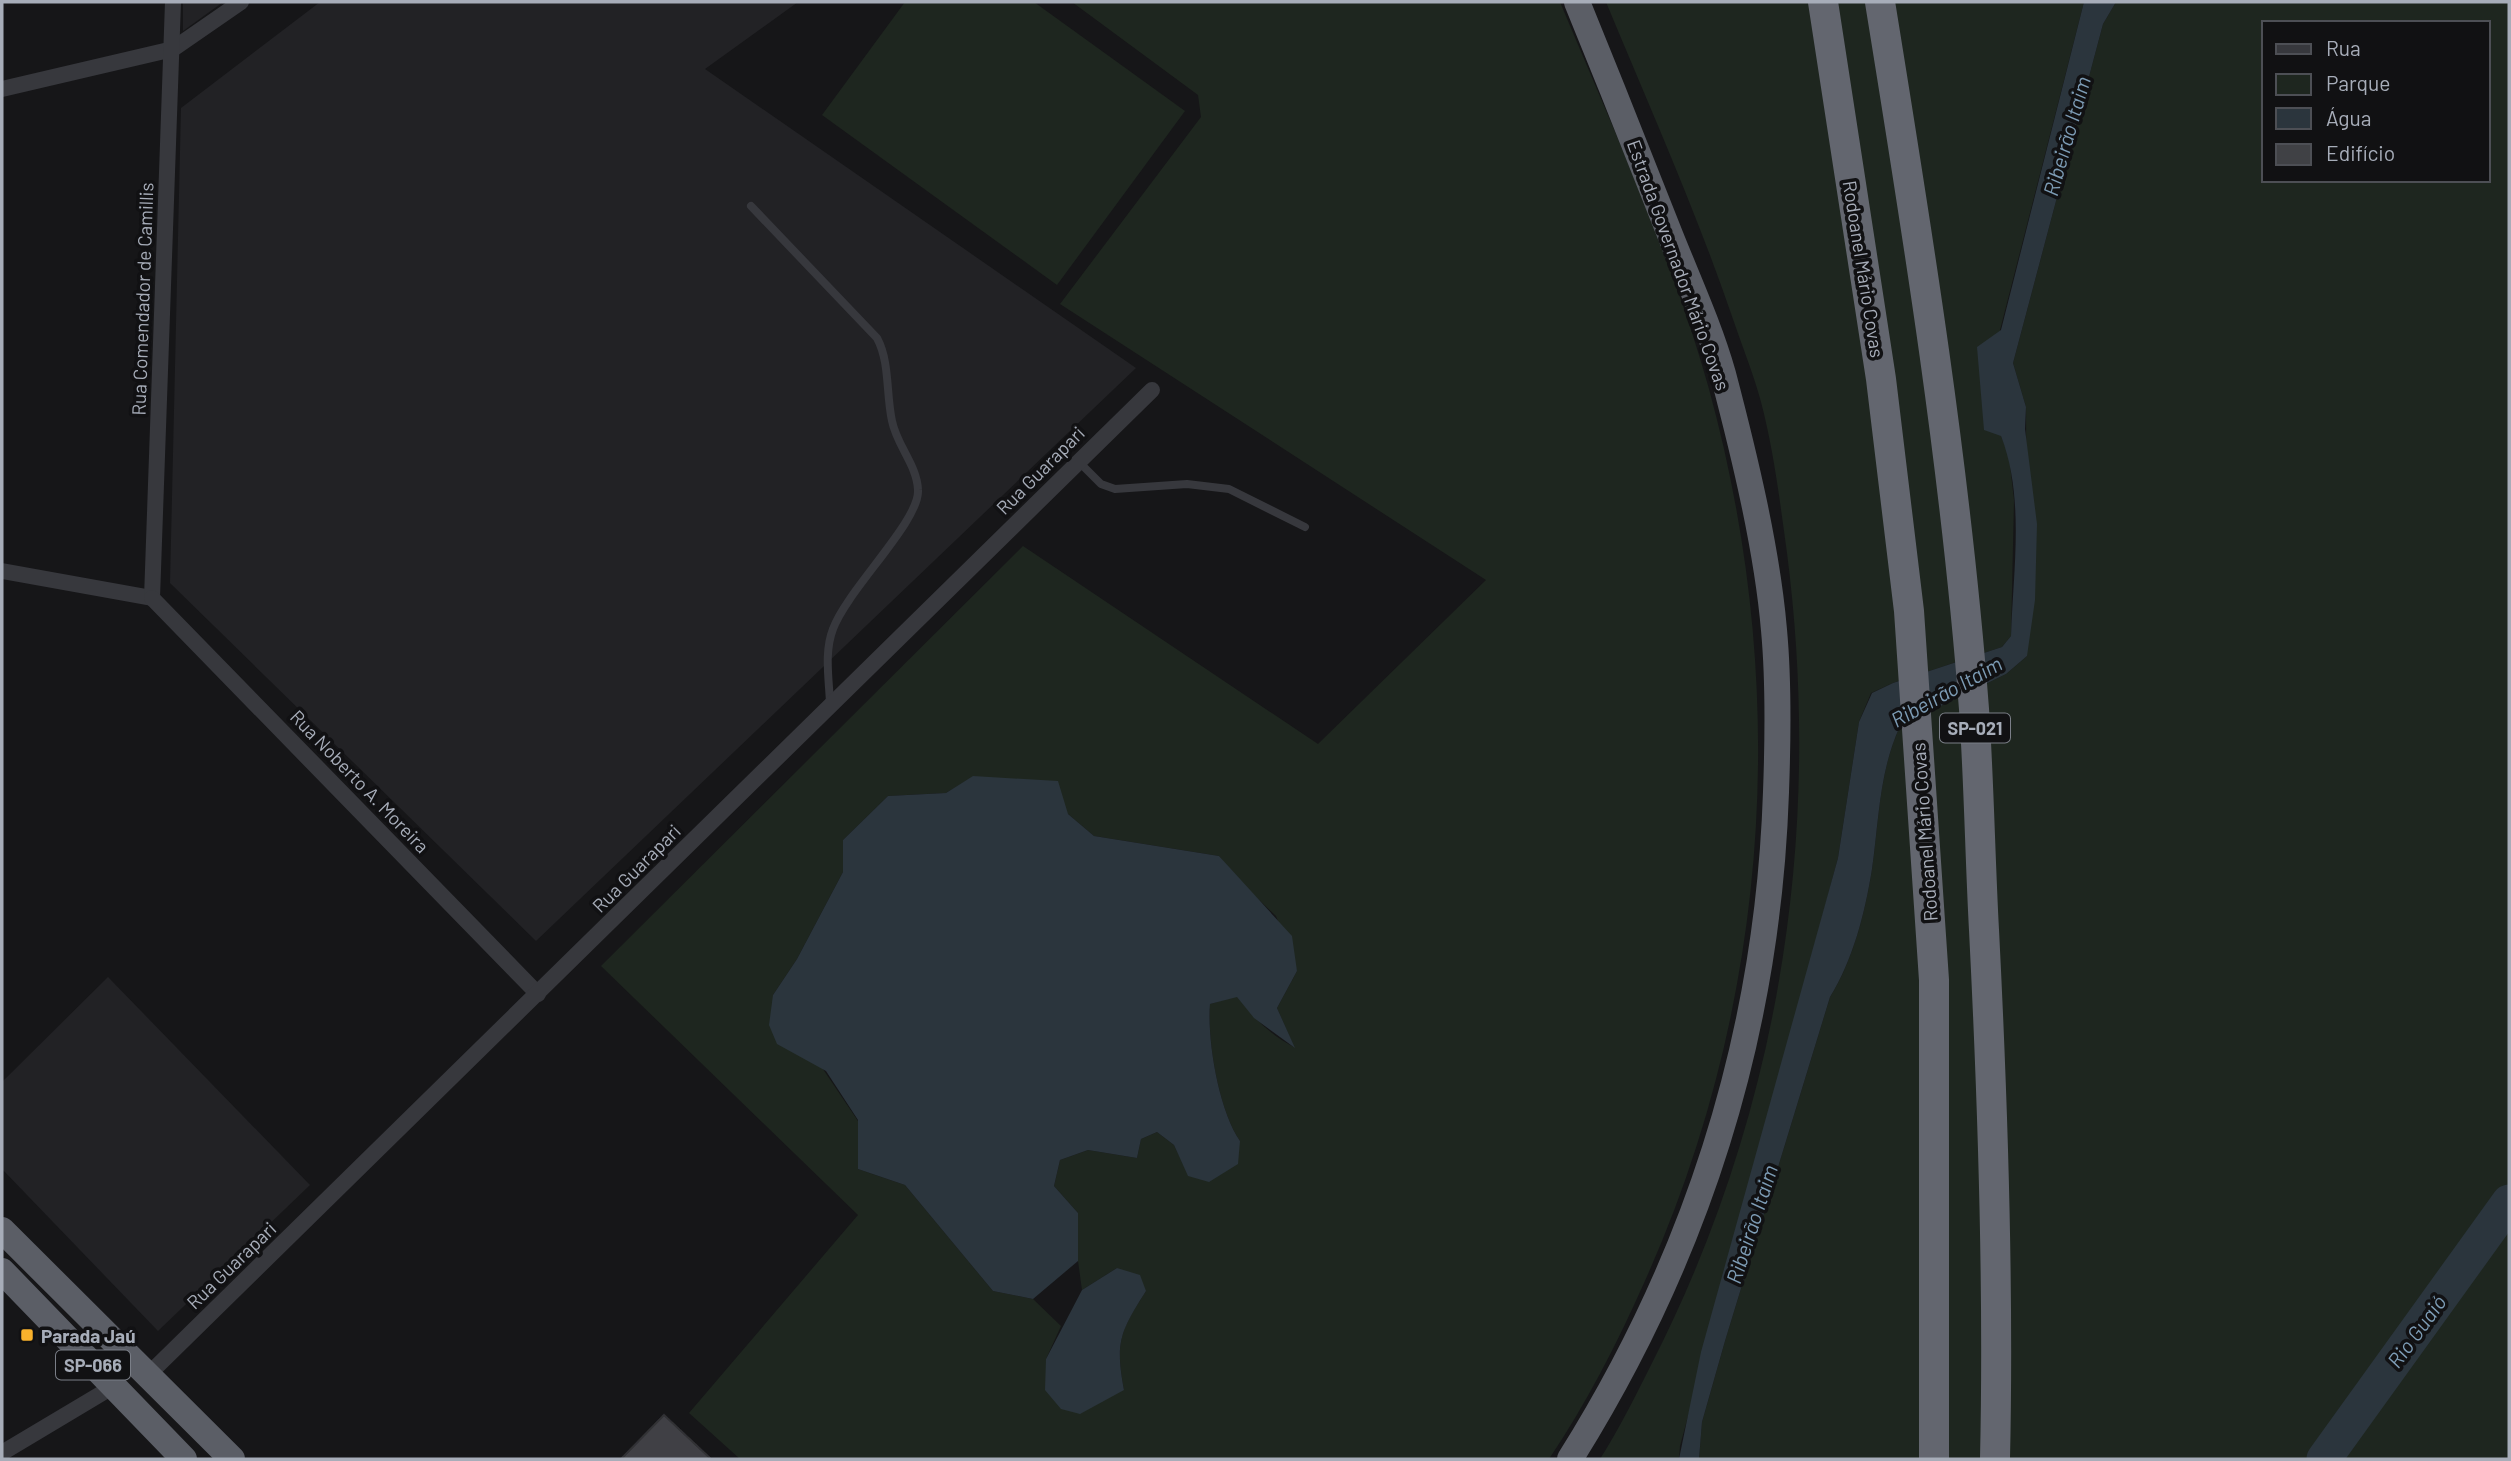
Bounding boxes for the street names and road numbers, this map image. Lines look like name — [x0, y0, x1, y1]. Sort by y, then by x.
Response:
street label: Estrada Governador Mário Covas — [1623, 137, 1735, 393]
street label: Rodoanel Mário Covas — [1839, 179, 1889, 359]
street label: Rua Comendador de Camillis — [126, 182, 158, 416]
street label: Rua Guarapari — [991, 421, 1089, 519]
street label: Rua Noberto A. Moreira — [286, 705, 434, 857]
road number: SP-021 — [1940, 714, 2010, 742]
street label: Rodoanel Mário Covas — [1906, 742, 1942, 922]
street label: Rua Guarapari — [587, 819, 685, 917]
street label: Rua Guarapari — [181, 1217, 281, 1313]
road number: SP-066 — [56, 1350, 130, 1380]

